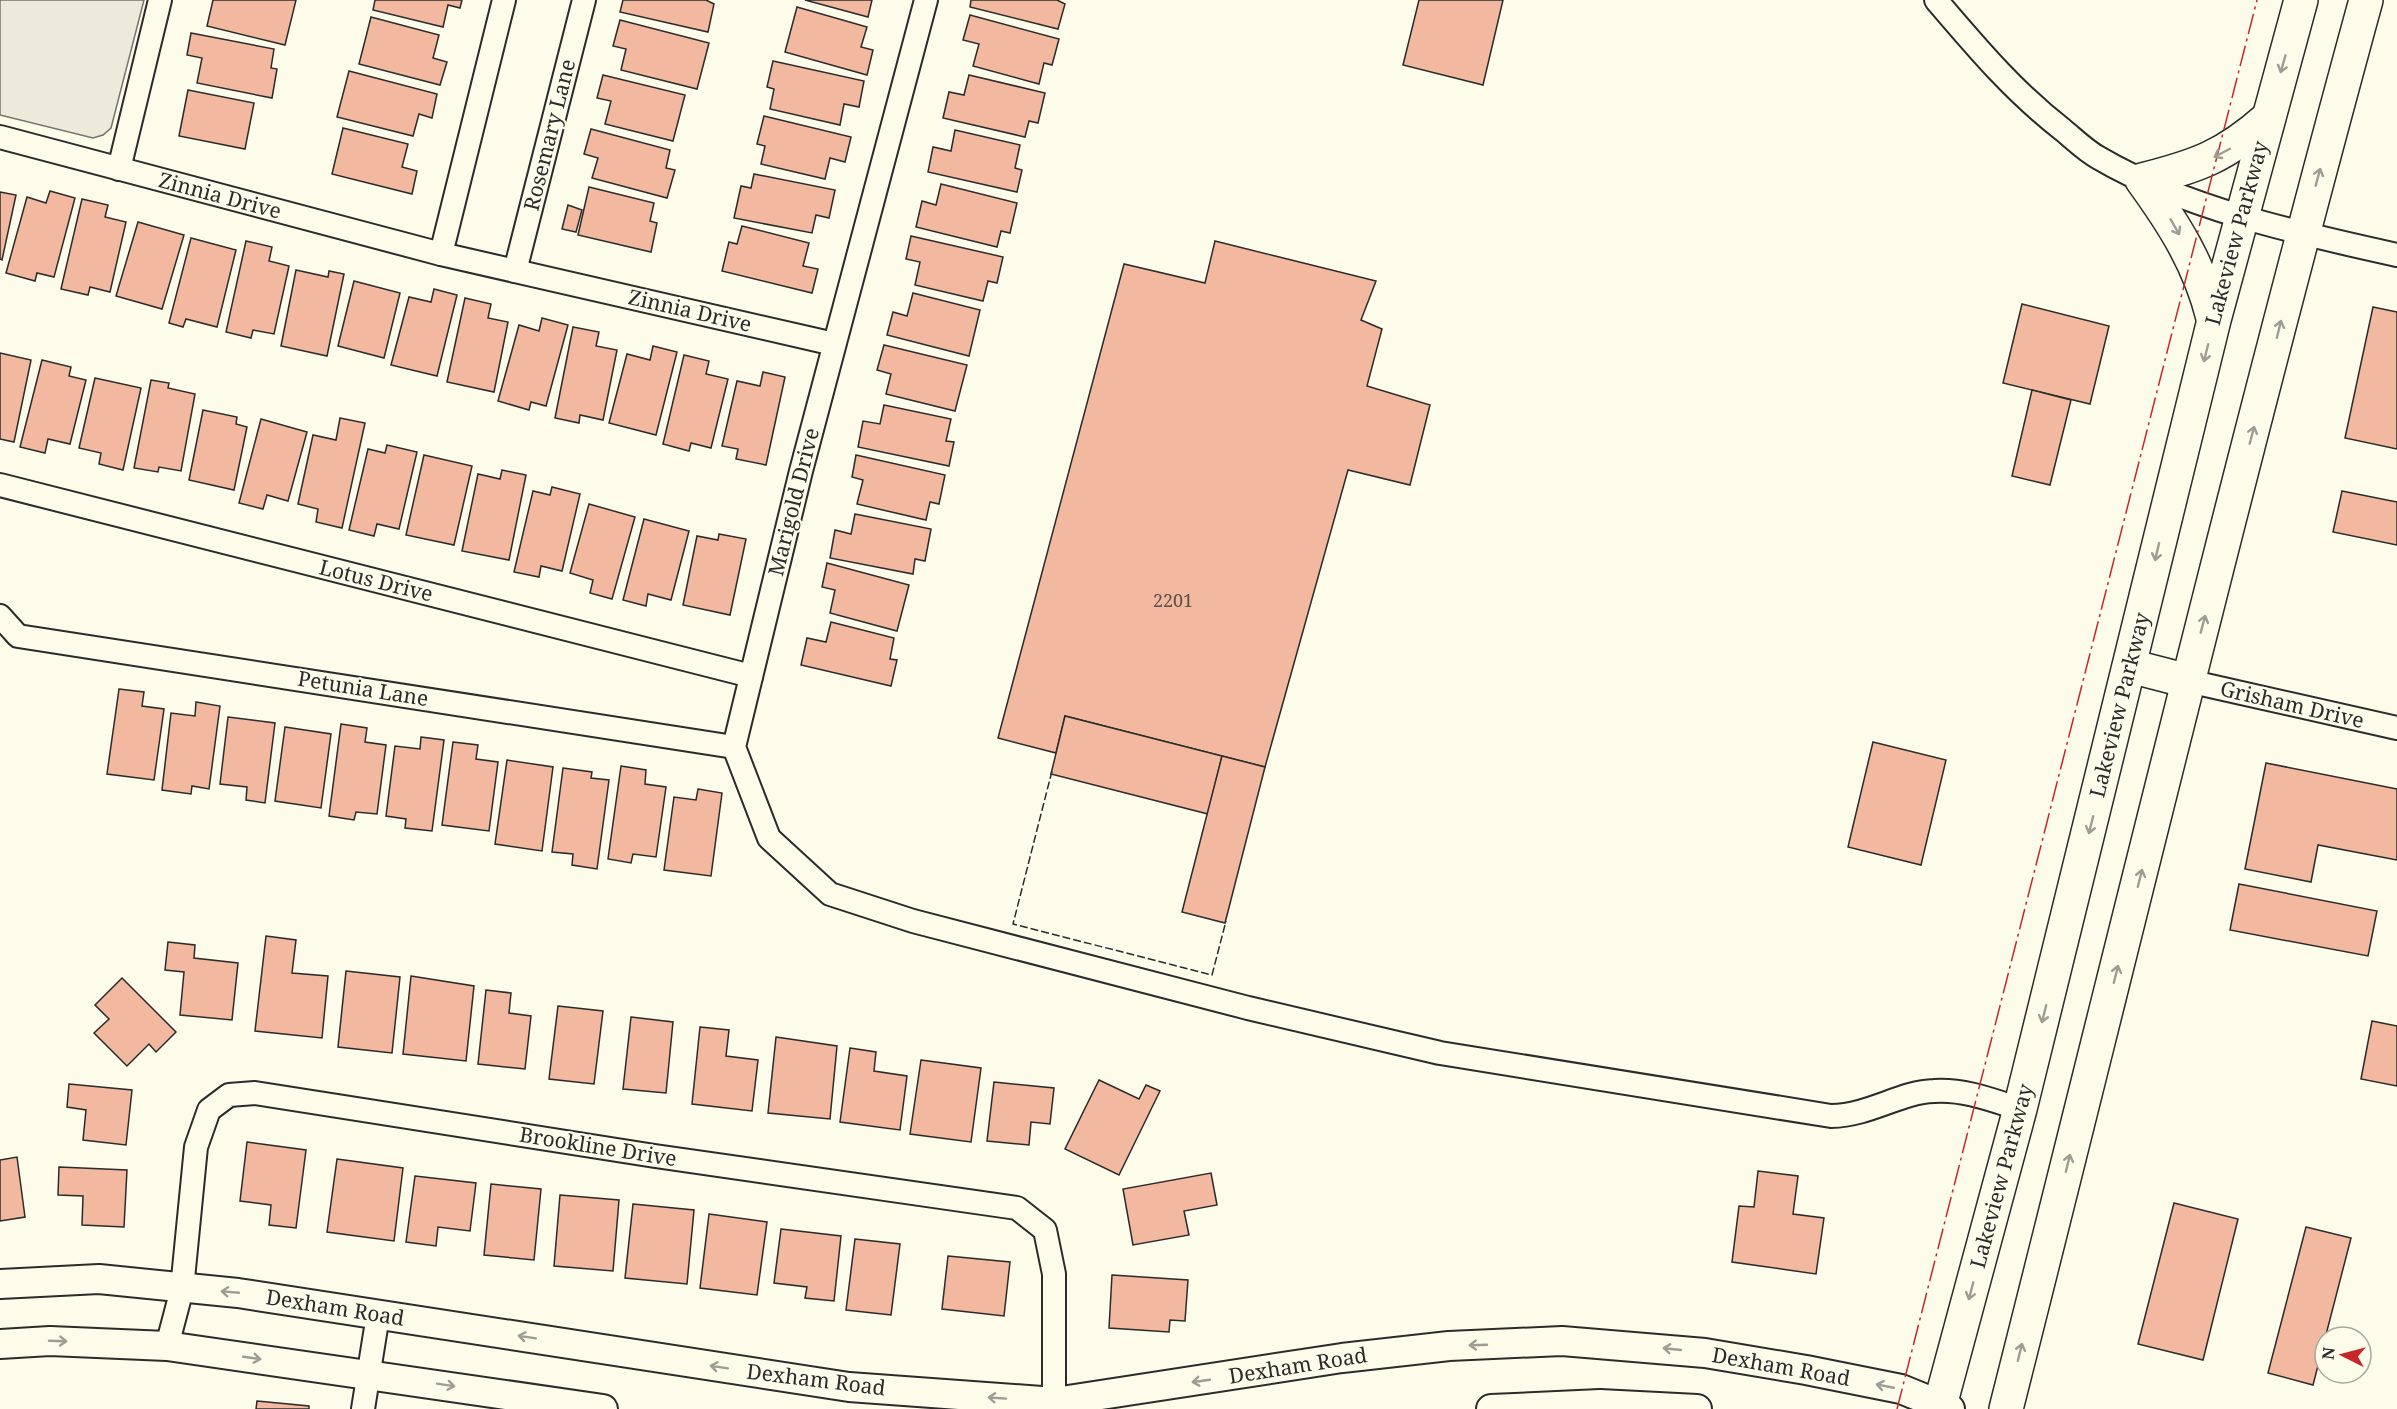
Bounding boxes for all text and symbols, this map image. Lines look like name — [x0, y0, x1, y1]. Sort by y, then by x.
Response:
one-way arrow — [2277, 54, 2288, 73]
street label: Rosemary Lane — [517, 56, 581, 213]
street label: Lakeview Parkway — [2198, 137, 2274, 328]
one-way arrow — [2214, 147, 2231, 159]
street label: Zinnia Drive — [156, 165, 285, 225]
one-way arrow — [2312, 168, 2324, 187]
one-way arrow — [2170, 219, 2182, 236]
street label: Zinnia Drive — [626, 282, 755, 338]
one-way arrow — [2274, 320, 2285, 339]
one-way arrow — [2199, 344, 2211, 363]
street label: Marigold Drive — [761, 425, 825, 579]
one-way arrow — [2246, 426, 2258, 445]
one-way arrow — [2151, 542, 2163, 561]
street label: Lotus Drive — [317, 552, 436, 608]
house number: 2201 — [1153, 588, 1193, 612]
street label: Lakeview Parkway — [2082, 609, 2156, 800]
one-way arrow — [2197, 615, 2209, 634]
street label: Petunia Lane — [296, 664, 430, 712]
street label: Grisham Drive — [2218, 674, 2367, 734]
one-way arrow — [2084, 815, 2096, 834]
one-way arrow — [2135, 869, 2147, 888]
one-way arrow — [2111, 965, 2122, 984]
one-way arrow — [2037, 1004, 2049, 1023]
street label: Lakeview Parkway — [1963, 1080, 2039, 1271]
street label: Brookline Drive — [517, 1120, 679, 1172]
one-way arrow — [2063, 1154, 2075, 1173]
one-way arrow — [1965, 1281, 1977, 1300]
street label: Dexham Road — [264, 1282, 406, 1332]
one-way arrow — [221, 1286, 241, 1297]
north arrow — [2313, 1325, 2373, 1385]
one-way arrow — [517, 1332, 537, 1343]
one-way arrow — [48, 1336, 68, 1347]
one-way arrow — [1468, 1339, 1488, 1351]
street label: Dexham Road — [1227, 1340, 1369, 1390]
street label: Dexham Road — [1710, 1340, 1853, 1392]
one-way arrow — [2015, 1343, 2027, 1362]
one-way arrow — [1663, 1344, 1683, 1355]
text: N — [2316, 1346, 2340, 1361]
one-way arrow — [242, 1352, 262, 1363]
street label: Dexham Road — [745, 1357, 887, 1401]
one-way arrow — [710, 1361, 730, 1372]
one-way arrow — [1192, 1376, 1212, 1387]
one-way arrow — [435, 1380, 455, 1391]
one-way arrow — [1876, 1380, 1895, 1391]
one-way arrow — [987, 1392, 1007, 1403]

